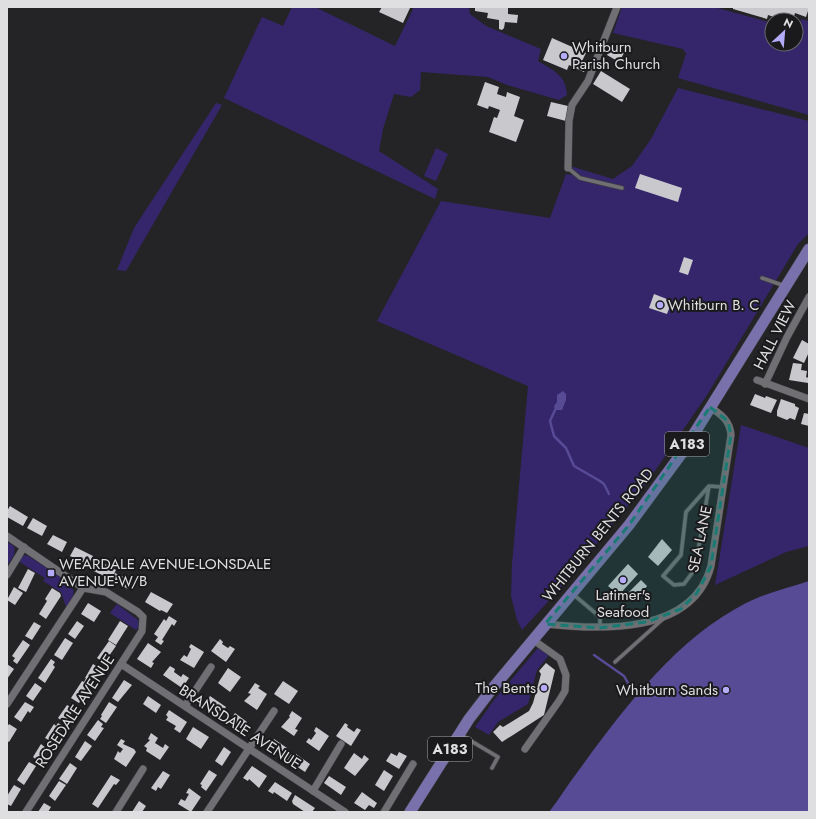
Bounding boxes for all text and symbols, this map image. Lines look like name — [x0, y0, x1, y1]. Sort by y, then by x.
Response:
north arrow — [764, 12, 804, 52]
text: N — [781, 14, 796, 32]
place label: Whitburn Parish Church — [572, 36, 660, 75]
marker: Whitburn Parish Church — [559, 51, 569, 61]
place label: Whitburn B. C — [668, 294, 760, 316]
street label: HALL VIEW — [748, 296, 802, 374]
marker: Whitburn B. C — [655, 300, 665, 310]
road number: A183 — [665, 432, 709, 456]
street label: WHITBURN BENTS ROAD — [537, 463, 659, 607]
street label: SEA LANE — [682, 504, 718, 574]
place label: WEARDALE AVENUE-LONSDALE AVENUE-W/B — [59, 553, 271, 592]
marker: WEARDALE AVENUE-LONSDALE AVENUE-W/B — [46, 568, 56, 578]
marker: Latimer's Seafood — [618, 575, 628, 585]
place label: Latimer's Seafood — [596, 584, 650, 623]
street label: ROSEDALE AVENUE — [30, 650, 120, 772]
place label: The Bents — [475, 677, 536, 699]
street label: BRANSDALE AVENUE — [175, 679, 305, 775]
place label: Whitburn Sands — [616, 679, 718, 701]
marker: The Bents — [539, 683, 549, 693]
marker: Whitburn Sands — [721, 685, 731, 695]
road number: A183 — [428, 737, 472, 761]

